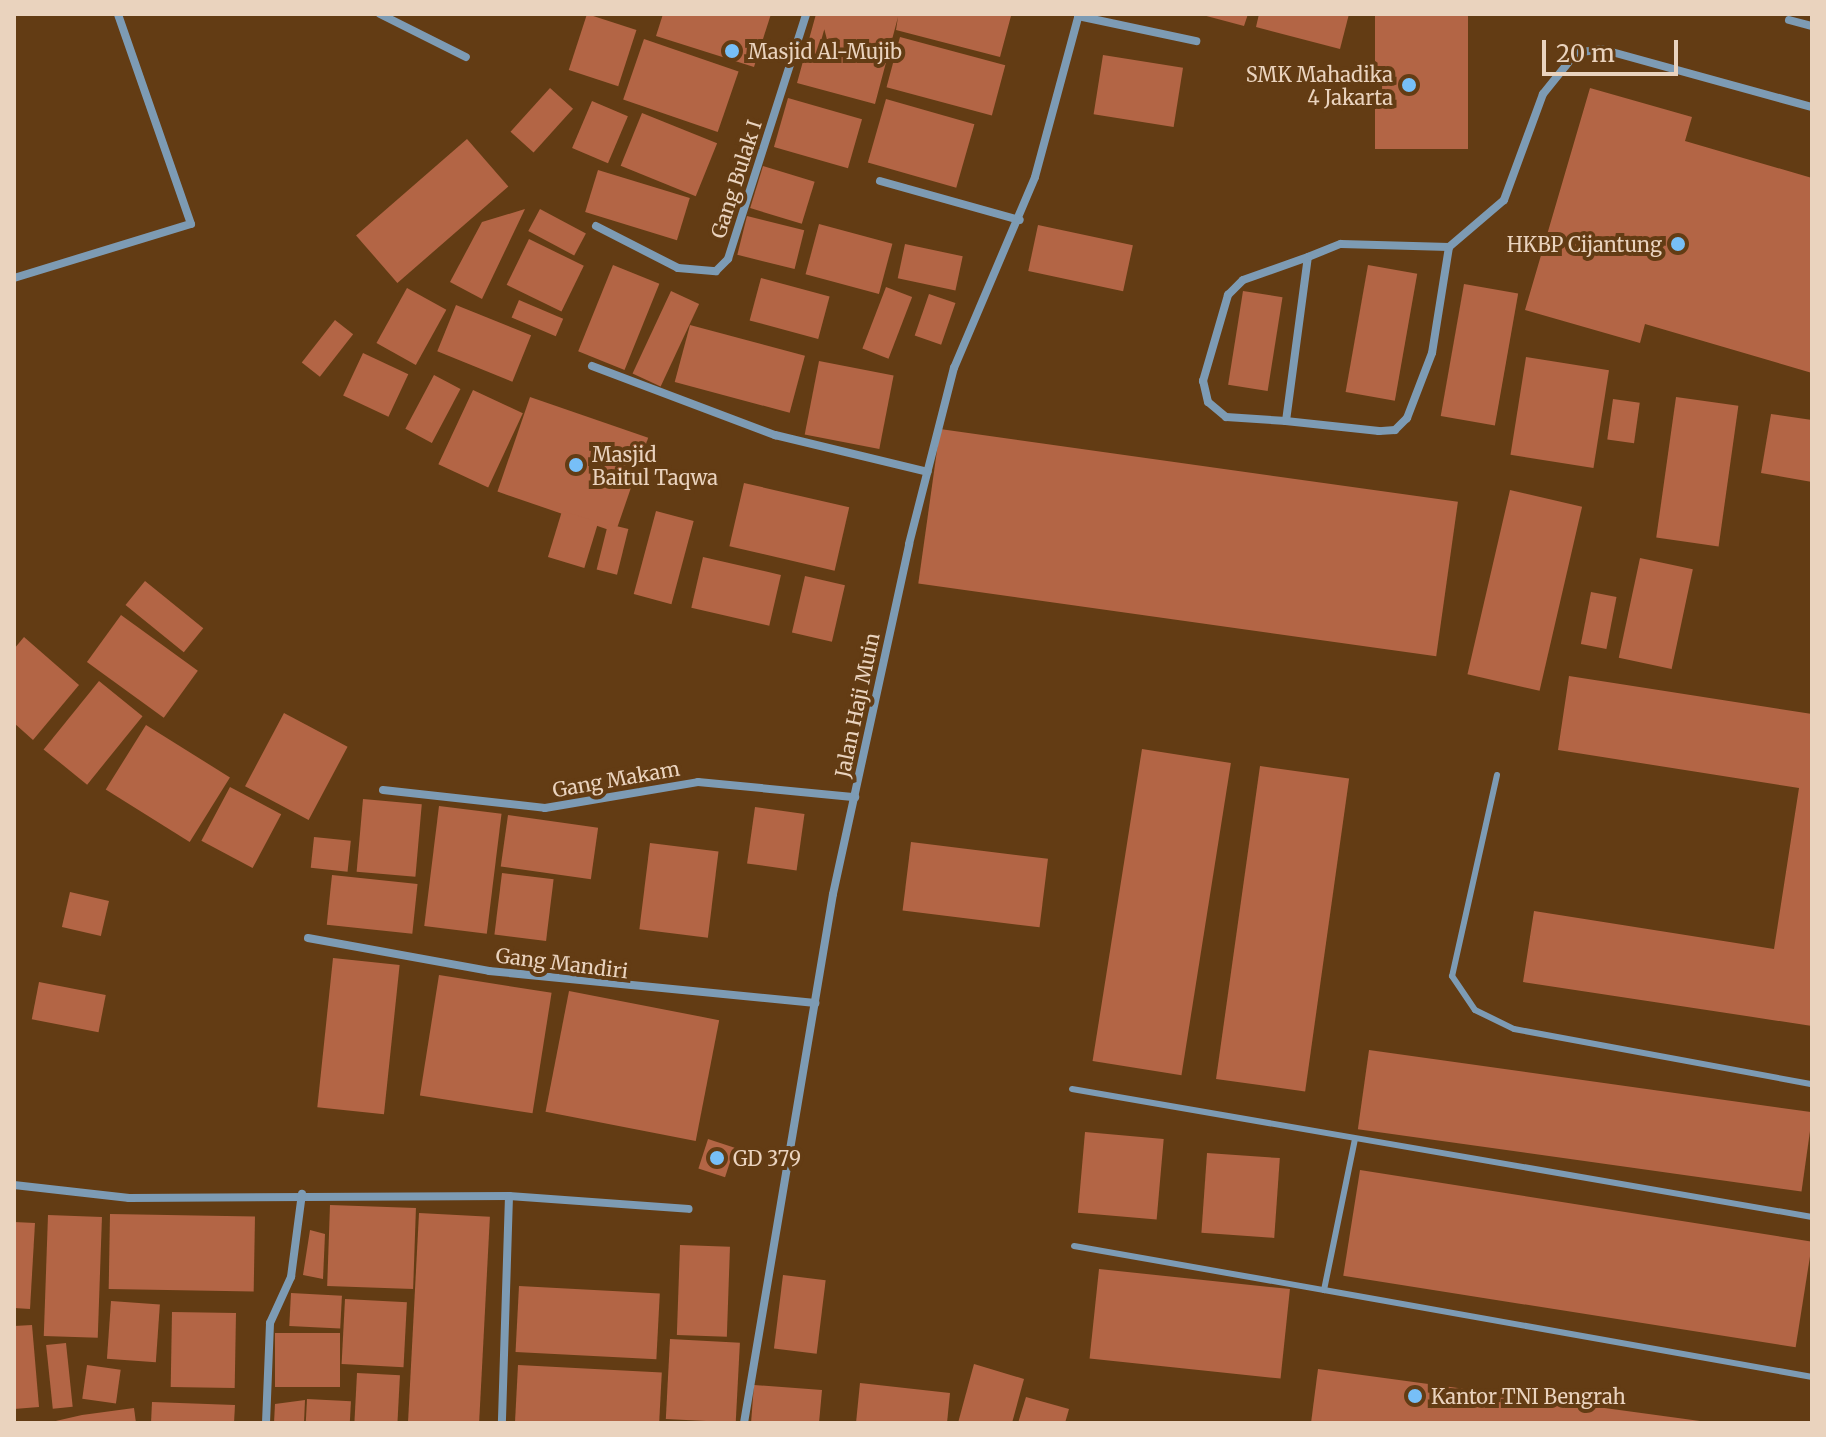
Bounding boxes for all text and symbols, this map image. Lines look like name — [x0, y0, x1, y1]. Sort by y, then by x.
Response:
scale bar — [1546, 24, 1682, 74]
text: 20 m — [1556, 38, 1615, 69]
place label: Masjid Al-Mujib — [748, 39, 902, 63]
marker: Masjid Al-Mujib — [723, 42, 741, 60]
place label: SMK Mahadika 4 Jakarta — [1246, 62, 1393, 109]
marker: SMK Mahadika 4 Jakarta — [1400, 76, 1418, 94]
street label: Gang Bulak I — [706, 117, 766, 241]
place label: HKBP Cijantung — [1507, 232, 1662, 256]
marker: HKBP Cijantung — [1669, 235, 1687, 253]
place label: Masjid Baitul Taqwa — [592, 442, 718, 489]
marker: Masjid Baitul Taqwa — [567, 456, 585, 474]
street label: Jalan Haji Muin — [830, 630, 884, 780]
street label: Gang Makam — [551, 756, 681, 802]
street label: Gang Mandiri — [495, 943, 629, 983]
place label: GD 379 — [733, 1146, 801, 1170]
marker: GD 379 — [708, 1149, 726, 1167]
place label: Kantor TNI Bengrah — [1431, 1384, 1626, 1408]
marker: Kantor TNI Bengrah — [1406, 1387, 1424, 1405]

